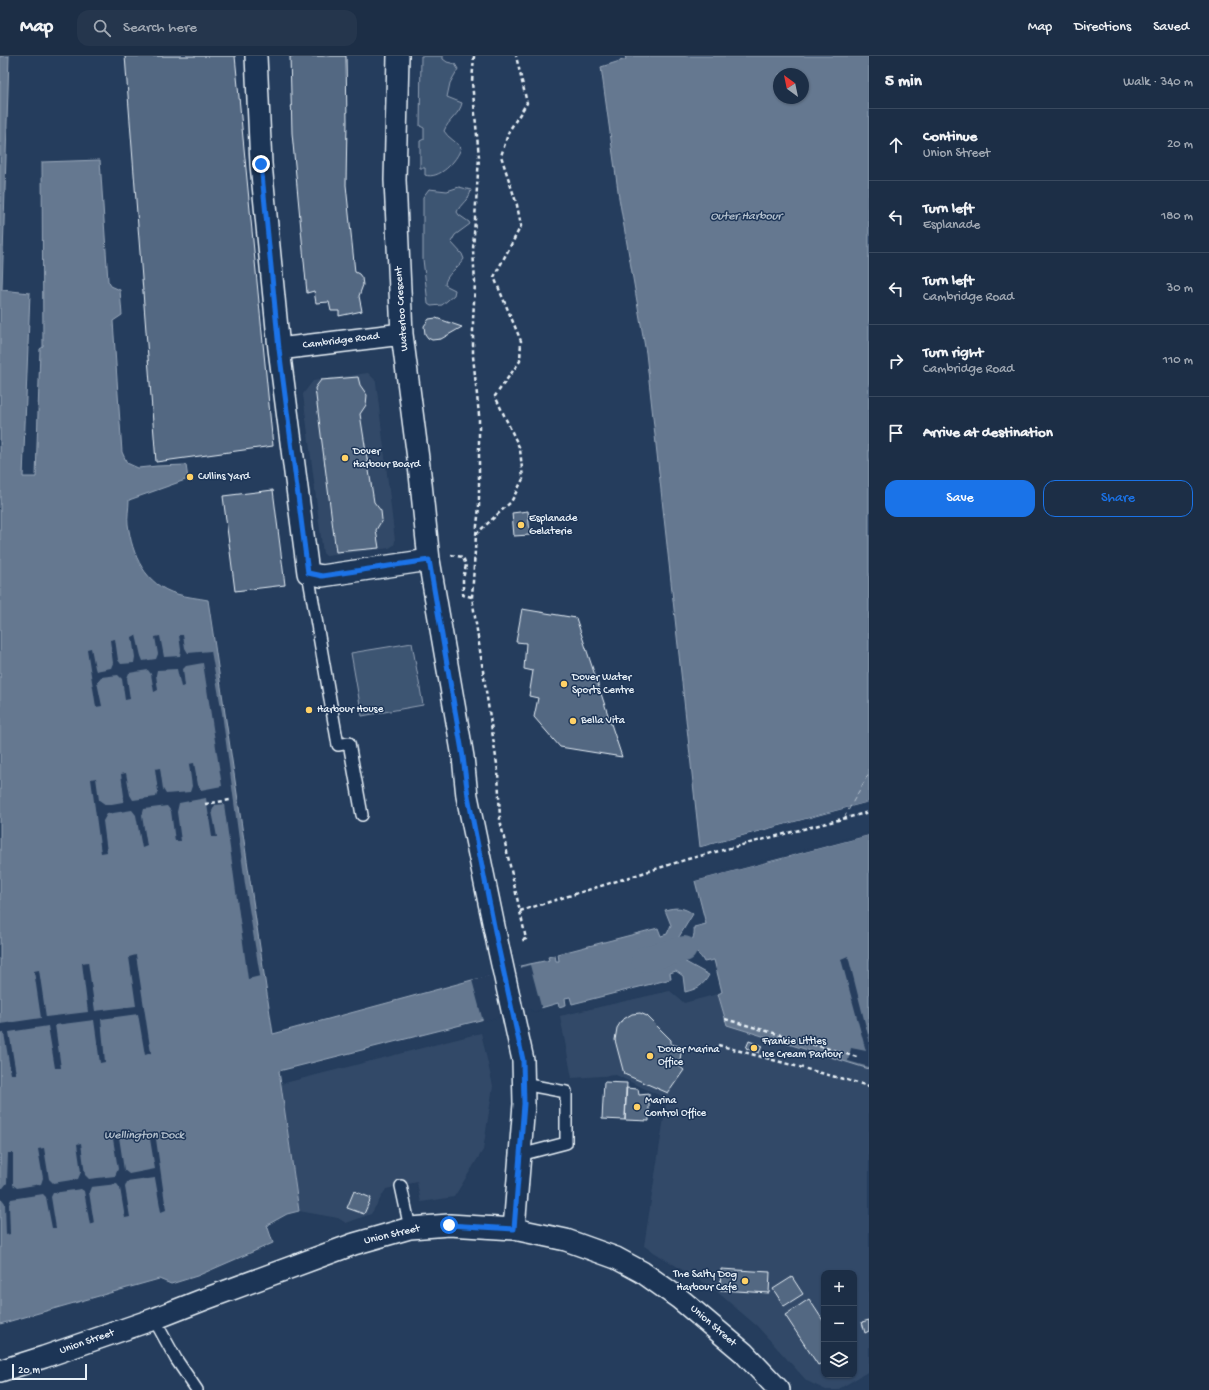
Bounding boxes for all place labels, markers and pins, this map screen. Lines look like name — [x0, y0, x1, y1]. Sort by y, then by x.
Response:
place label: Dover Harbour Board — [352, 446, 422, 471]
marker: Dover Harbour Board — [340, 453, 350, 463]
place label: Cullins Yard — [198, 471, 251, 483]
marker: Cullins Yard — [185, 472, 195, 482]
place label: Esplanade Gelaterie — [529, 513, 578, 538]
marker: Esplanade Gelaterie — [516, 520, 526, 530]
place label: Dover Water Sports Centre — [571, 672, 635, 697]
marker: Dover Water Sports Centre — [559, 679, 569, 689]
place label: Harbour House — [317, 704, 384, 716]
marker: Harbour House — [304, 705, 314, 715]
place label: Bella Vita — [580, 715, 626, 727]
marker: Bella Vita — [568, 716, 578, 726]
place label: Frankie Littles Ice Cream Parlour — [761, 1036, 843, 1061]
marker: Frankie Littles Ice Cream Parlour — [749, 1043, 759, 1053]
place label: Dover Marina Office — [657, 1044, 720, 1069]
marker: Dover Marina Office — [645, 1051, 655, 1061]
place label: Marina Control Office — [645, 1095, 706, 1120]
marker: Marina Control Office — [632, 1102, 642, 1112]
place label: The Salty Dog Harbour Cafe — [672, 1269, 737, 1294]
marker: The Salty Dog Harbour Cafe — [740, 1276, 750, 1286]

